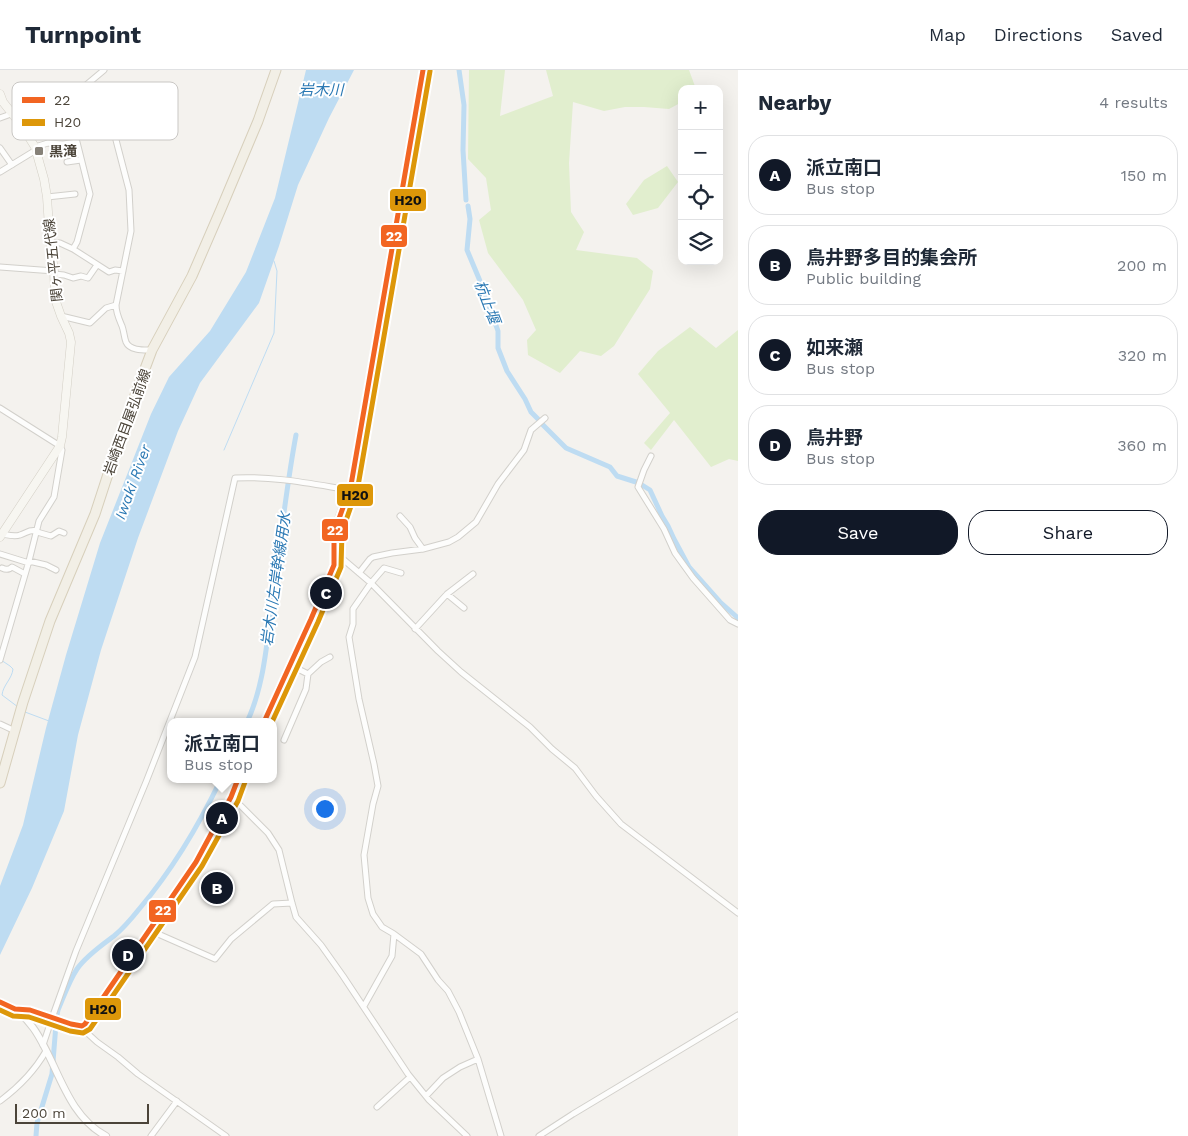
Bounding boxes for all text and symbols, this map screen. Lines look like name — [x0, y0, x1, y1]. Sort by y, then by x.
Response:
text: Turnpoint — [25, 21, 141, 49]
text: Map — [929, 24, 966, 45]
text: Directions — [994, 24, 1083, 45]
text: Saved — [1111, 24, 1163, 45]
water label: 岩木川 — [298, 81, 345, 99]
legend — [12, 82, 178, 140]
map controls — [678, 85, 723, 265]
button: + — [678, 85, 723, 130]
text: Nearby — [758, 90, 831, 115]
text: 22 — [54, 92, 70, 108]
text: 4 results — [1099, 93, 1168, 112]
text: H20 — [54, 114, 81, 130]
button: − — [678, 130, 723, 175]
place label: 黒滝 — [49, 143, 77, 159]
marker: 黒滝 — [33, 145, 45, 157]
text: 派立南口 — [806, 156, 882, 179]
text: A — [770, 166, 780, 185]
text: 150 m — [1121, 166, 1167, 185]
button: locate — [678, 175, 723, 220]
text: Bus stop — [806, 179, 875, 198]
line badge: H20 — [389, 188, 427, 212]
text: H20 — [394, 192, 422, 208]
street label: 関ヶ平五代線 — [41, 217, 65, 303]
button: layers — [678, 220, 723, 265]
line badge: 22 — [380, 224, 408, 248]
text: 22 — [386, 228, 402, 244]
text: 鳥井野多目的集会所 — [806, 246, 977, 269]
text: B — [770, 256, 780, 275]
text: 200 m — [1117, 256, 1167, 275]
text: Public building — [806, 269, 921, 288]
water label: 杭止堰 — [471, 278, 505, 329]
text: 如来瀬 — [806, 336, 863, 359]
text: C — [770, 346, 780, 365]
text: 320 m — [1118, 346, 1167, 365]
text: Bus stop — [806, 359, 875, 378]
street label: 岩崎西目屋弘前線 — [100, 367, 154, 477]
text: 鳥井野 — [806, 426, 863, 449]
text: D — [769, 436, 781, 455]
text: 360 m — [1117, 436, 1167, 455]
water label: Iwaki River — [111, 441, 155, 522]
text: Bus stop — [806, 449, 875, 468]
line badge: H20 — [336, 483, 374, 507]
text: H20 — [341, 487, 369, 503]
water label: 岩木川左岸幹線用水 — [258, 509, 295, 647]
button: Save — [758, 510, 958, 555]
button: Share — [968, 510, 1168, 555]
line badge: 22 — [321, 518, 349, 542]
text: 22 — [327, 522, 343, 538]
pin: C — [310, 574, 342, 612]
popup — [167, 718, 277, 783]
text: 派立南口 — [184, 732, 260, 755]
text: Bus stop — [184, 755, 253, 774]
your location — [312, 796, 338, 822]
pin: A — [206, 799, 238, 837]
pin: B — [201, 869, 233, 907]
line badge: 22 — [148, 899, 177, 923]
text: 22 — [155, 902, 171, 918]
pin: D — [112, 936, 144, 974]
line badge: H20 — [84, 997, 122, 1021]
text: H20 — [89, 1001, 117, 1017]
scale bar — [15, 1101, 149, 1124]
text: 200 m — [22, 1105, 66, 1121]

